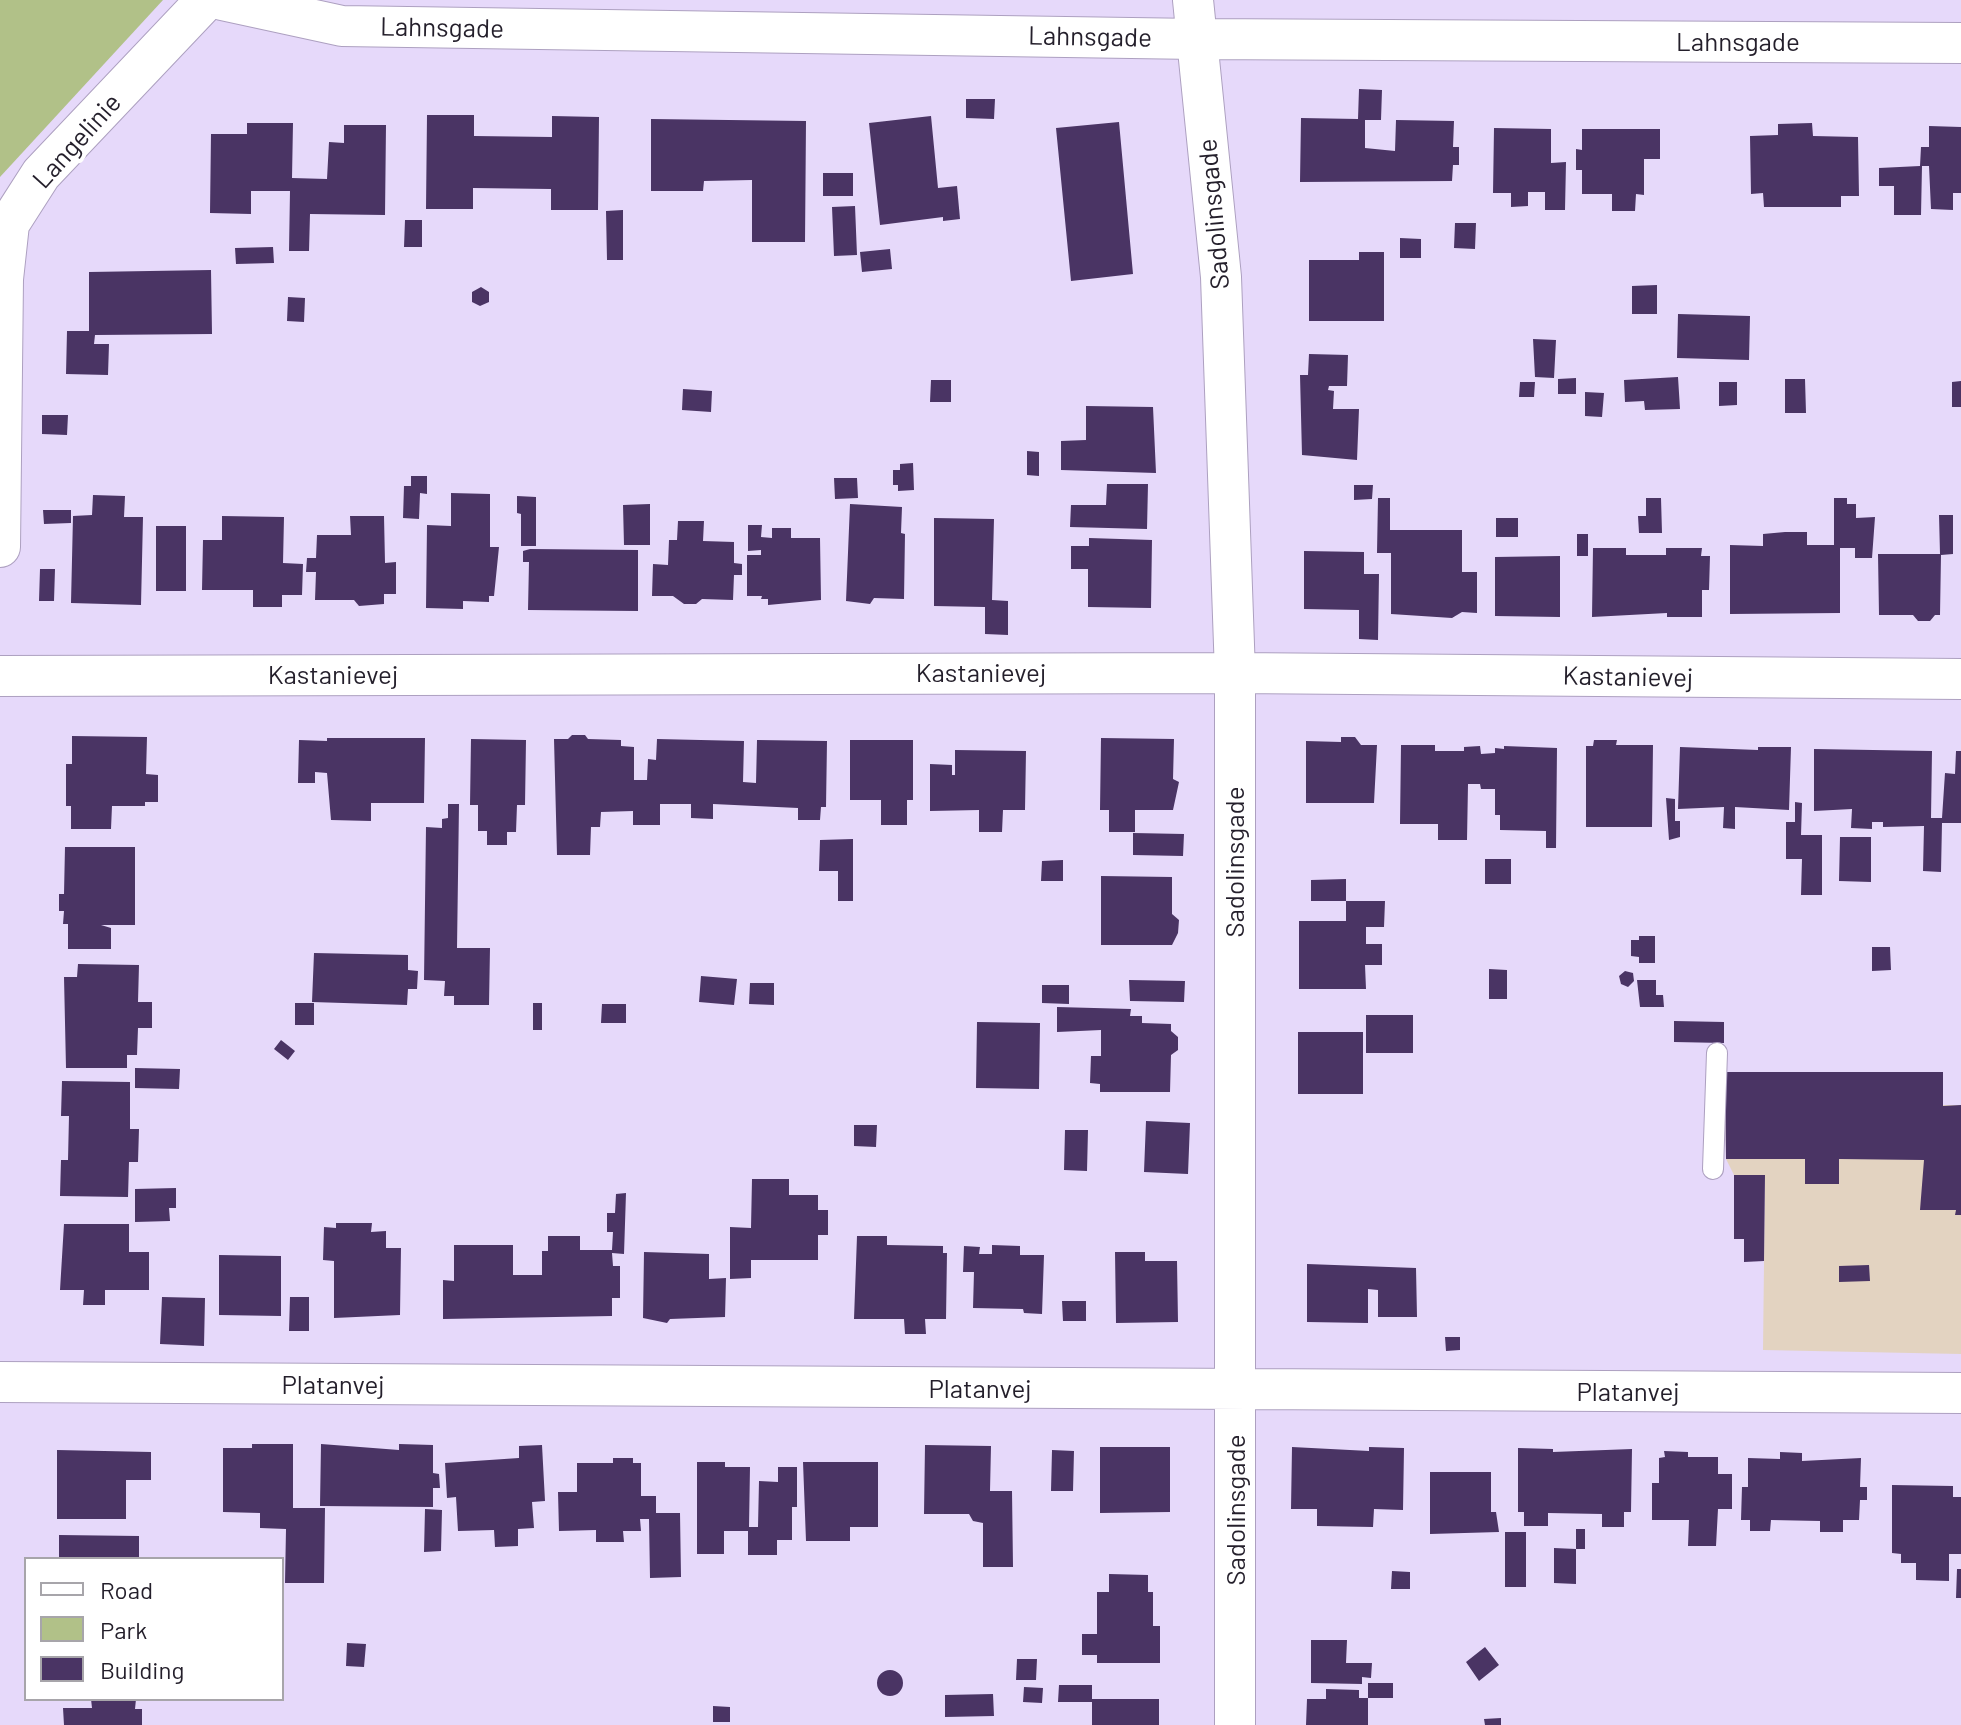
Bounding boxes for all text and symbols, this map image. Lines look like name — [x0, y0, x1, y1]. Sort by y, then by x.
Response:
street label: Lahnsgade — [380, 11, 504, 45]
street label: Lahnsgade — [1028, 20, 1152, 54]
street label: Lahnsgade — [1676, 26, 1800, 58]
street label: Langelinie — [26, 87, 128, 195]
street label: Sadolinsgade — [1192, 137, 1236, 291]
street label: Kastanievej — [916, 657, 1046, 689]
street label: Kastanievej — [268, 659, 398, 691]
street label: Kastanievej — [1562, 660, 1694, 694]
street label: Sadolinsgade — [1219, 786, 1251, 938]
street label: Platanvej — [281, 1369, 385, 1401]
street label: Platanvej — [928, 1373, 1032, 1405]
street label: Platanvej — [1576, 1376, 1680, 1408]
street label: Sadolinsgade — [1220, 1434, 1252, 1586]
legend — [24, 1557, 284, 1701]
text: Road — [100, 1575, 153, 1604]
text: Park — [100, 1615, 147, 1644]
text: Building — [100, 1655, 184, 1684]

